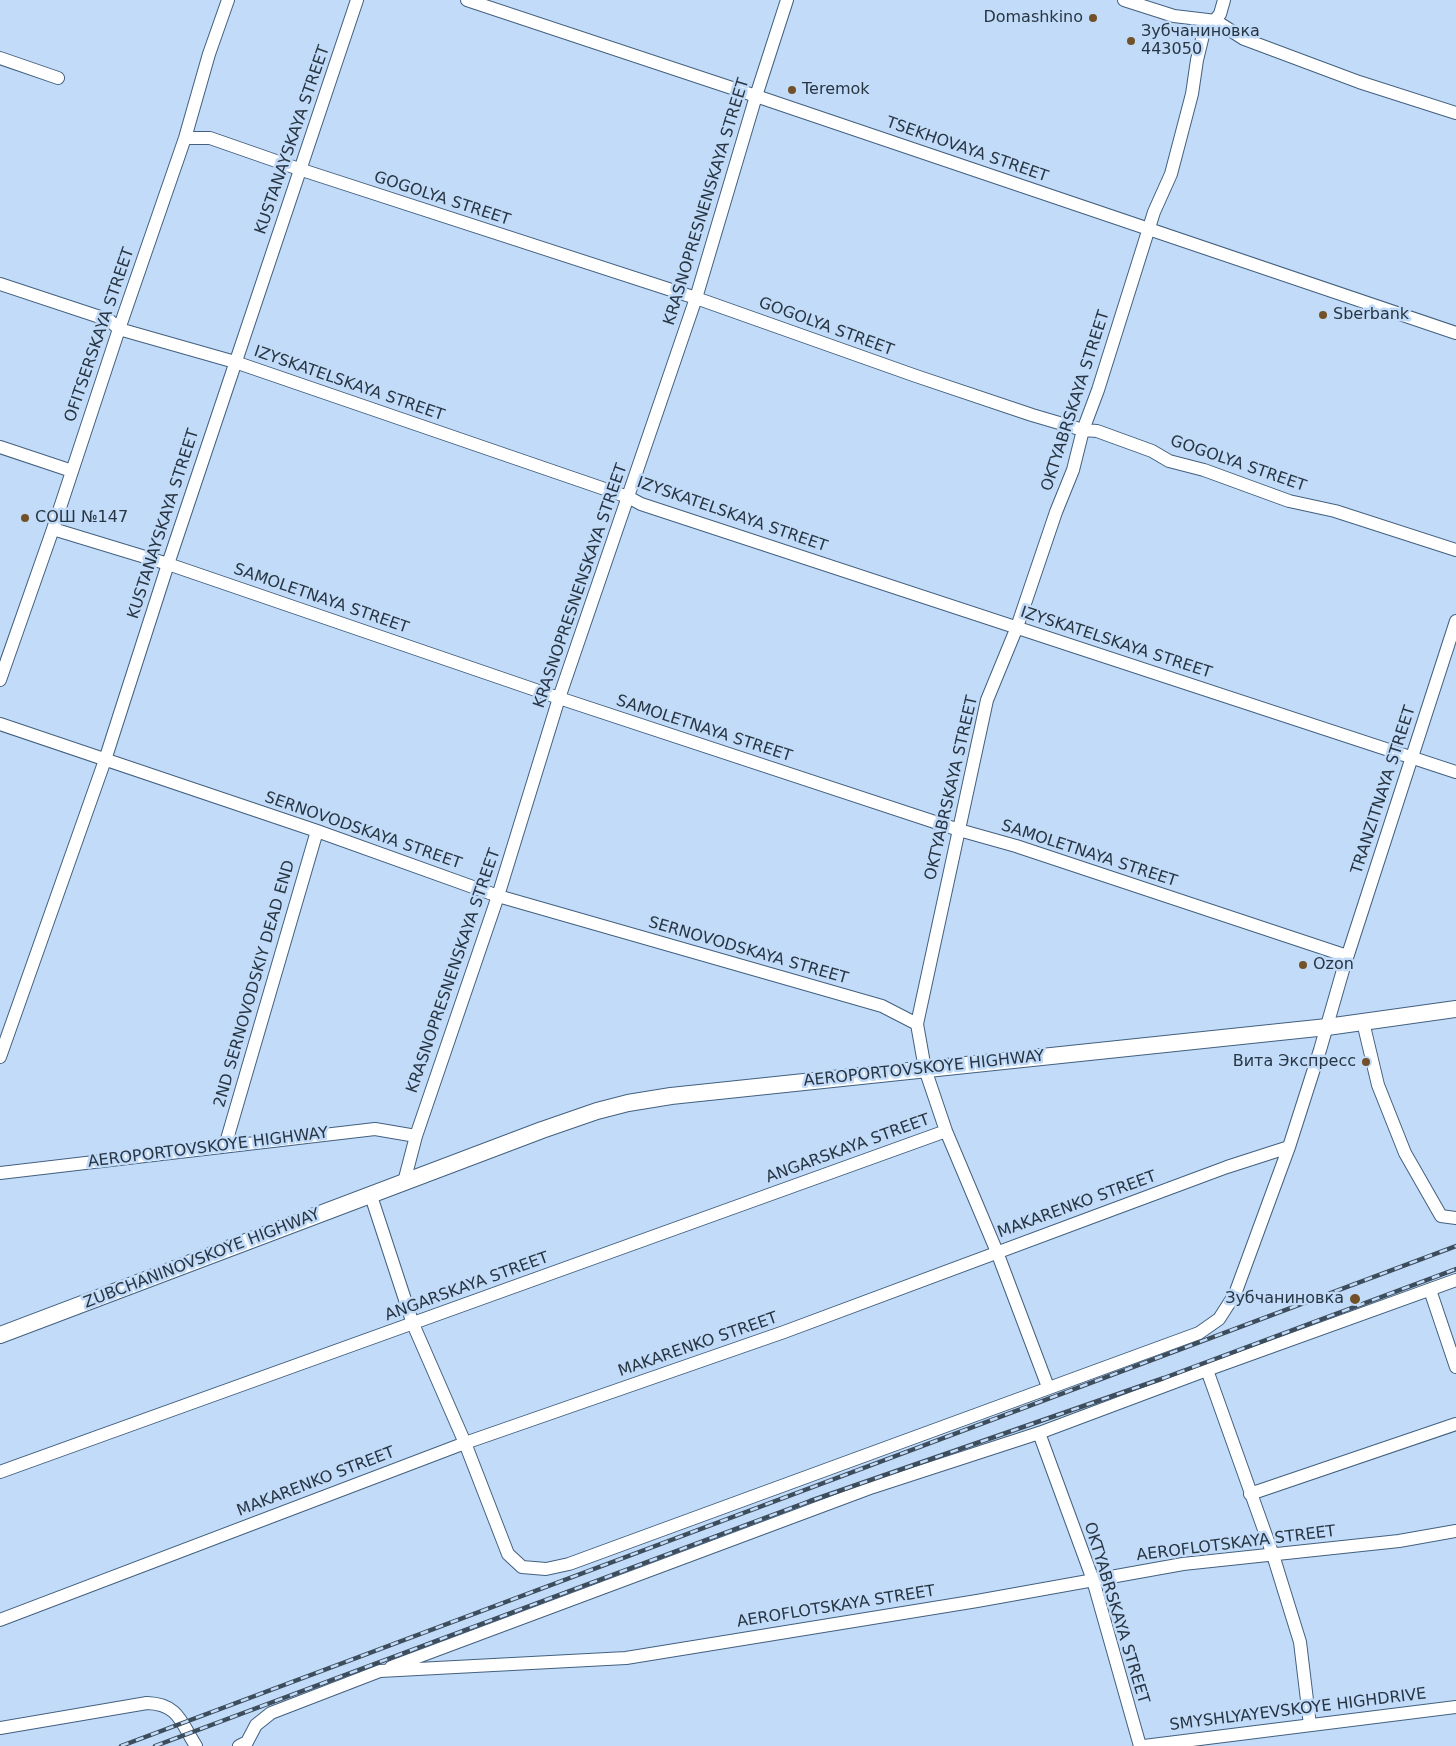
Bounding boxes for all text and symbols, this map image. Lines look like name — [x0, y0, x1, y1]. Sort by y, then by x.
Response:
place label: Domashkino — [983, 8, 1083, 28]
marker: Domashkino — [1087, 12, 1099, 24]
place label: Зубчаниновка 443050 — [1141, 22, 1260, 60]
marker: Зубчаниновка 443050 — [1125, 35, 1137, 47]
street label: KUSTANAYSKAYA STREET — [252, 43, 334, 237]
street label: KRASNOPRESNENSKAYA STREET — [660, 76, 754, 328]
place label: Teremok — [802, 80, 870, 100]
marker: Teremok — [786, 84, 798, 96]
street label: TSEKHOVAYA STREET — [883, 113, 1051, 187]
street label: GOGOLYA STREET — [371, 168, 513, 230]
street label: OFITSERSKAYA STREET — [61, 245, 139, 425]
street label: GOGOLYA STREET — [756, 294, 896, 360]
place label: Sberbank — [1333, 305, 1409, 325]
street label: OKTYABRSKAYA STREET — [1038, 308, 1114, 494]
marker: Sberbank — [1317, 309, 1329, 321]
street label: IZYSKATELSKAYA STREET — [251, 342, 447, 426]
street label: KUSTANAYSKAYA STREET — [124, 427, 204, 621]
street label: GOGOLYA STREET — [1168, 432, 1308, 496]
street label: KRASNOPRESNENSKAYA STREET — [530, 461, 632, 711]
street label: IZYSKATELSKAYA STREET — [634, 473, 830, 557]
place label: СОШ №147 — [35, 508, 128, 528]
marker: СОШ №147 — [19, 512, 31, 524]
street label: SAMOLETNAYA STREET — [231, 560, 411, 638]
street label: IZYSKATELSKAYA STREET — [1018, 603, 1214, 683]
street label: SAMOLETNAYA STREET — [614, 691, 794, 767]
street label: OKTYABRSKAYA STREET — [921, 694, 983, 882]
street label: TRANZITNAYA STREET — [1348, 703, 1420, 877]
street label: SERNOVODSKAYA STREET — [262, 788, 464, 874]
street label: SAMOLETNAYA STREET — [999, 816, 1179, 892]
street label: KRASNOPRESNENSKAYA STREET — [403, 846, 505, 1096]
street label: 2ND SERNOVODSKIY DEAD END — [210, 858, 300, 1110]
street label: SERNOVODSKAYA STREET — [646, 913, 850, 989]
place label: Ozon — [1313, 955, 1354, 975]
marker: Ozon — [1297, 959, 1309, 971]
street label: AEROPORTOVSKOYE HIGHWAY — [803, 1047, 1045, 1091]
place label: Вита Экспресс — [1233, 1052, 1356, 1072]
marker: Вита Экспресс — [1360, 1056, 1372, 1068]
street label: ANGARSKAYA STREET — [763, 1110, 933, 1188]
street label: AEROPORTOVSKOYE HIGHWAY — [87, 1124, 329, 1172]
street label: MAKARENKO STREET — [995, 1167, 1159, 1243]
street label: ZUBCHANINOVSKOYE HIGHWAY — [81, 1205, 323, 1313]
street label: ANGARSKAYA STREET — [382, 1248, 552, 1326]
place label: Зубчаниновка — [1225, 1289, 1344, 1309]
marker: Зубчаниновка — [1348, 1292, 1362, 1306]
street label: MAKARENKO STREET — [616, 1309, 780, 1381]
street label: MAKARENKO STREET — [234, 1443, 398, 1521]
street label: OKTYABRSKAYA STREET — [1079, 1520, 1153, 1706]
street label: AEROFLOTSKAYA STREET — [1135, 1522, 1337, 1566]
street label: AEROFLOTSKAYA STREET — [736, 1582, 936, 1632]
street label: SMYSHLYAYEVSKOYE HIGHDRIVE — [1168, 1685, 1428, 1735]

